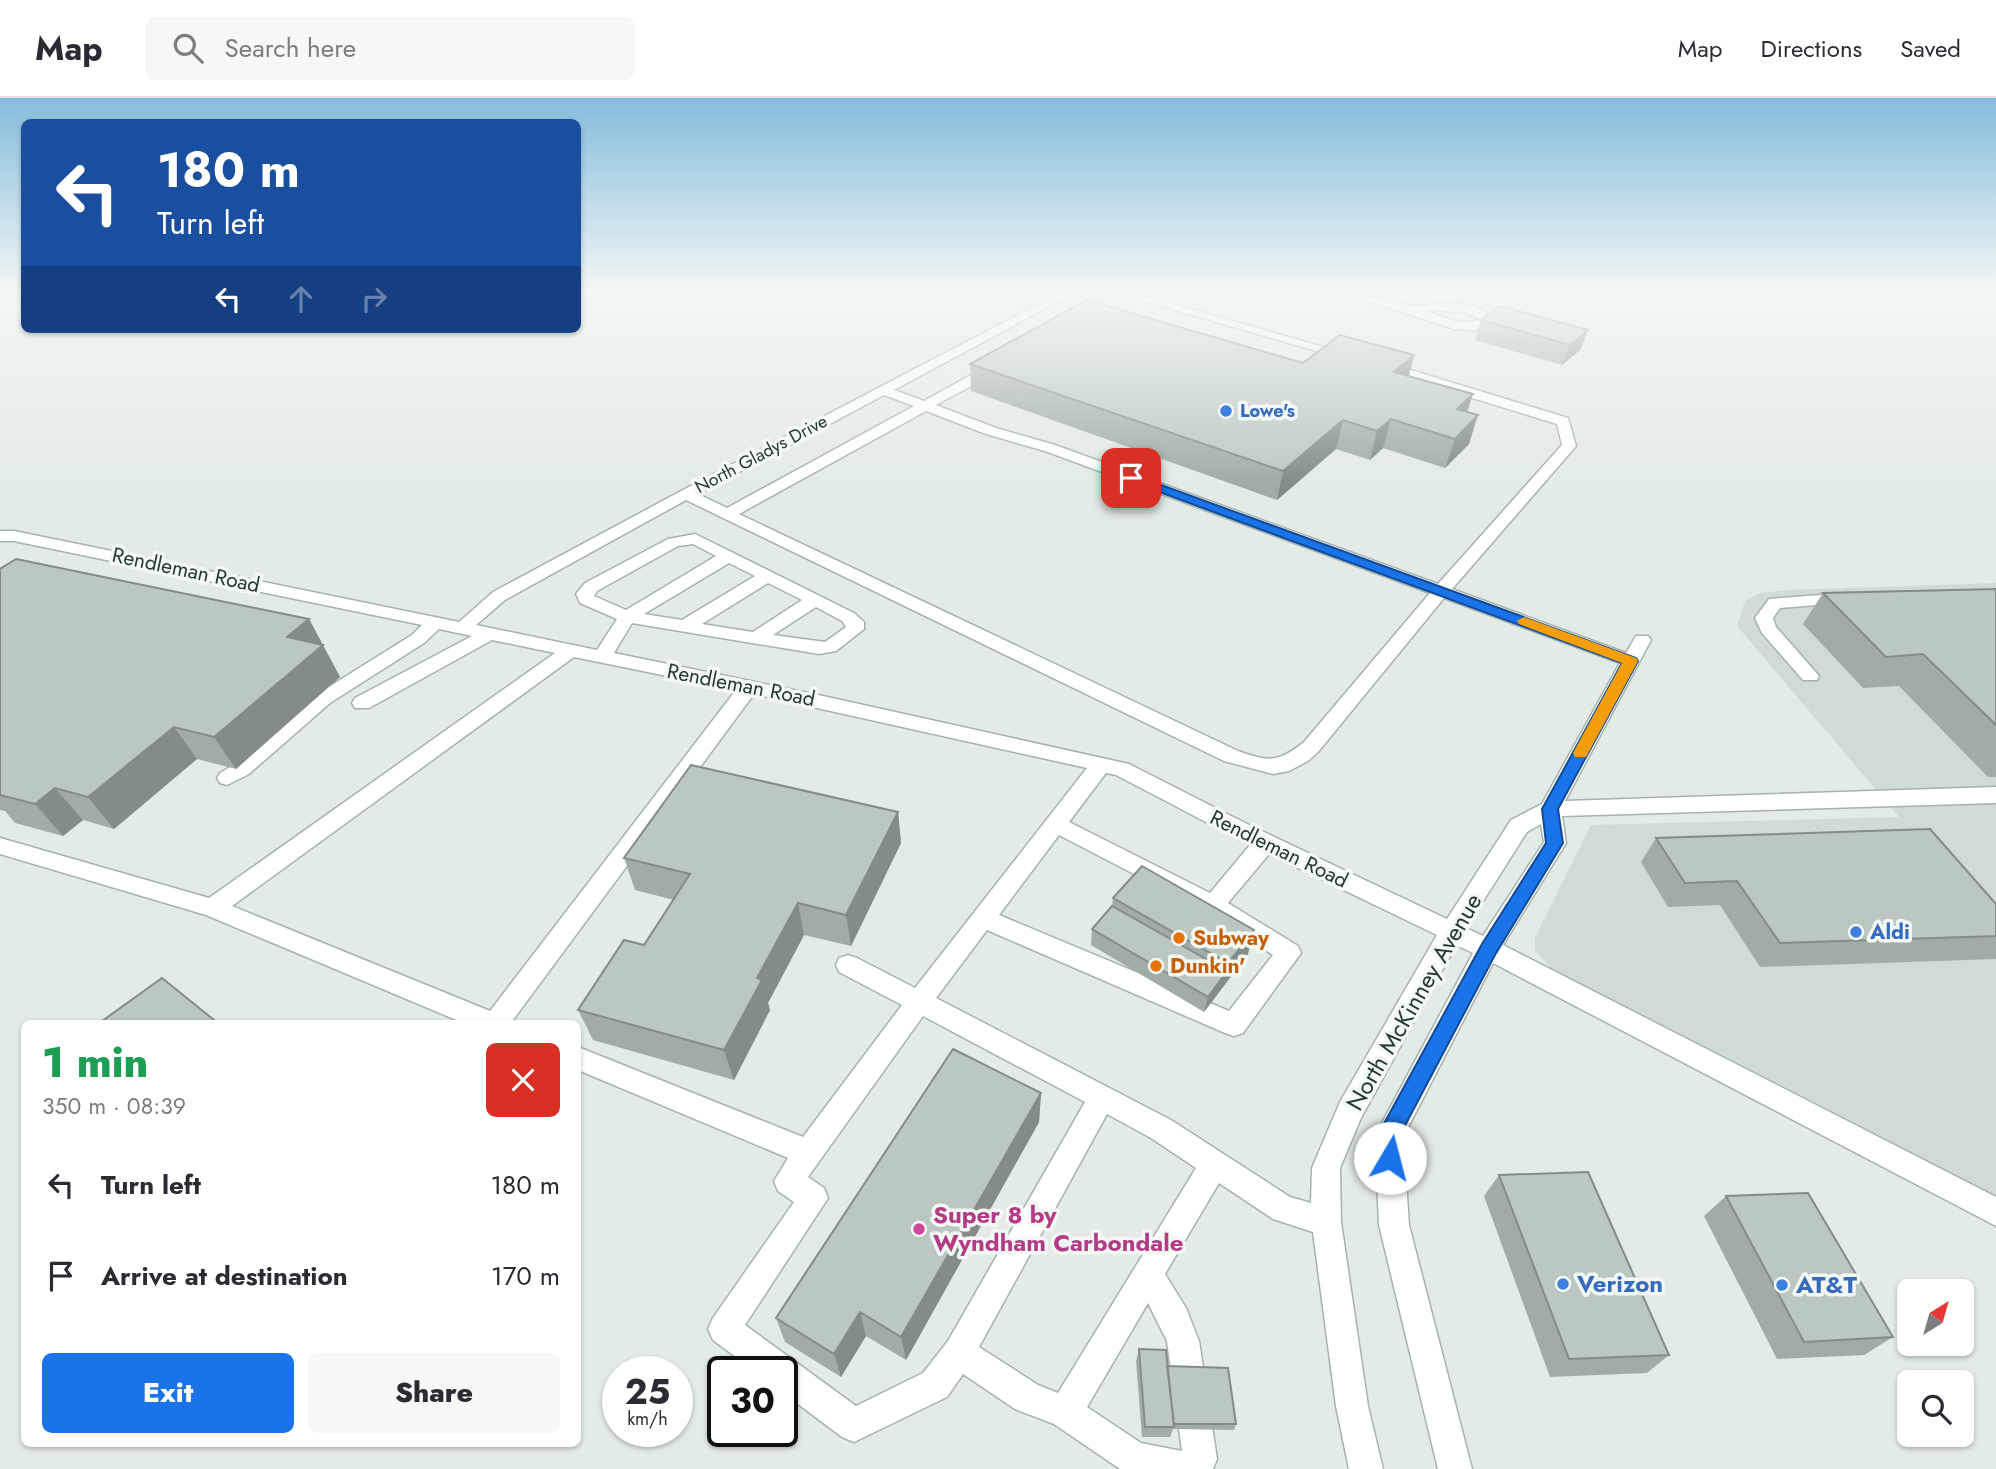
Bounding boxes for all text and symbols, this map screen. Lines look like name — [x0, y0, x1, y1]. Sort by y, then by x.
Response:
search box — [145, 17, 635, 80]
text: Map — [35, 25, 103, 72]
icon: search — [169, 29, 207, 67]
text: Search here — [225, 29, 356, 67]
text: Map — [1678, 31, 1723, 66]
text: Directions — [1761, 31, 1862, 66]
text: Saved — [1900, 31, 1961, 66]
text: 180 m — [157, 135, 300, 205]
icon: left — [42, 147, 133, 238]
text: Turn left — [157, 200, 264, 246]
icon: left — [209, 280, 247, 318]
icon: ahead — [282, 280, 320, 318]
icon: right — [355, 280, 393, 318]
place label: Lowe's — [1240, 398, 1295, 424]
marker: Lowe's — [1218, 403, 1234, 419]
street label: North Gladys Drive — [690, 408, 832, 500]
pin — [1101, 448, 1161, 508]
icon: arrive — [1112, 459, 1150, 497]
street label: Rendleman Road — [109, 540, 263, 600]
street label: Rendleman Road — [664, 656, 818, 714]
street label: Rendleman Road — [1205, 803, 1353, 895]
street label: North McKinney Avenue — [1337, 887, 1490, 1117]
place label: Aldi — [1869, 917, 1910, 947]
place label: Subway — [1193, 923, 1270, 953]
marker: Aldi — [1848, 924, 1864, 940]
marker: Subway — [1171, 930, 1187, 946]
place label: Dunkin' — [1170, 951, 1245, 981]
marker: Dunkin' — [1148, 958, 1164, 974]
text: 1 min — [42, 1032, 148, 1093]
button: close — [486, 1043, 560, 1117]
text: 350 m · 08:39 — [42, 1089, 186, 1123]
position arrow — [1353, 1121, 1427, 1195]
icon: left — [42, 1166, 80, 1204]
text: Turn left — [101, 1166, 201, 1204]
text: 180 m — [490, 1166, 560, 1204]
place label: Super 8 by Wyndham Carbondale — [933, 1197, 1184, 1260]
marker: Super 8 by Wyndham Carbondale — [911, 1221, 927, 1237]
icon: arrive — [42, 1257, 80, 1295]
text: Arrive at destination — [101, 1257, 348, 1295]
text: 170 m — [491, 1257, 560, 1295]
place label: Verizon — [1576, 1266, 1663, 1301]
place label: AT&T — [1795, 1267, 1857, 1302]
marker: Verizon — [1555, 1276, 1571, 1292]
marker: AT&T — [1774, 1277, 1790, 1293]
north arrow — [1897, 1279, 1974, 1356]
map controls — [1897, 1279, 1974, 1447]
button: Exit — [42, 1353, 294, 1433]
button: Share — [308, 1353, 560, 1433]
speed limit sign: 30 — [707, 1356, 798, 1447]
text: 25 — [625, 1367, 670, 1417]
button: search — [1897, 1370, 1974, 1447]
text: km/h — [627, 1406, 668, 1432]

